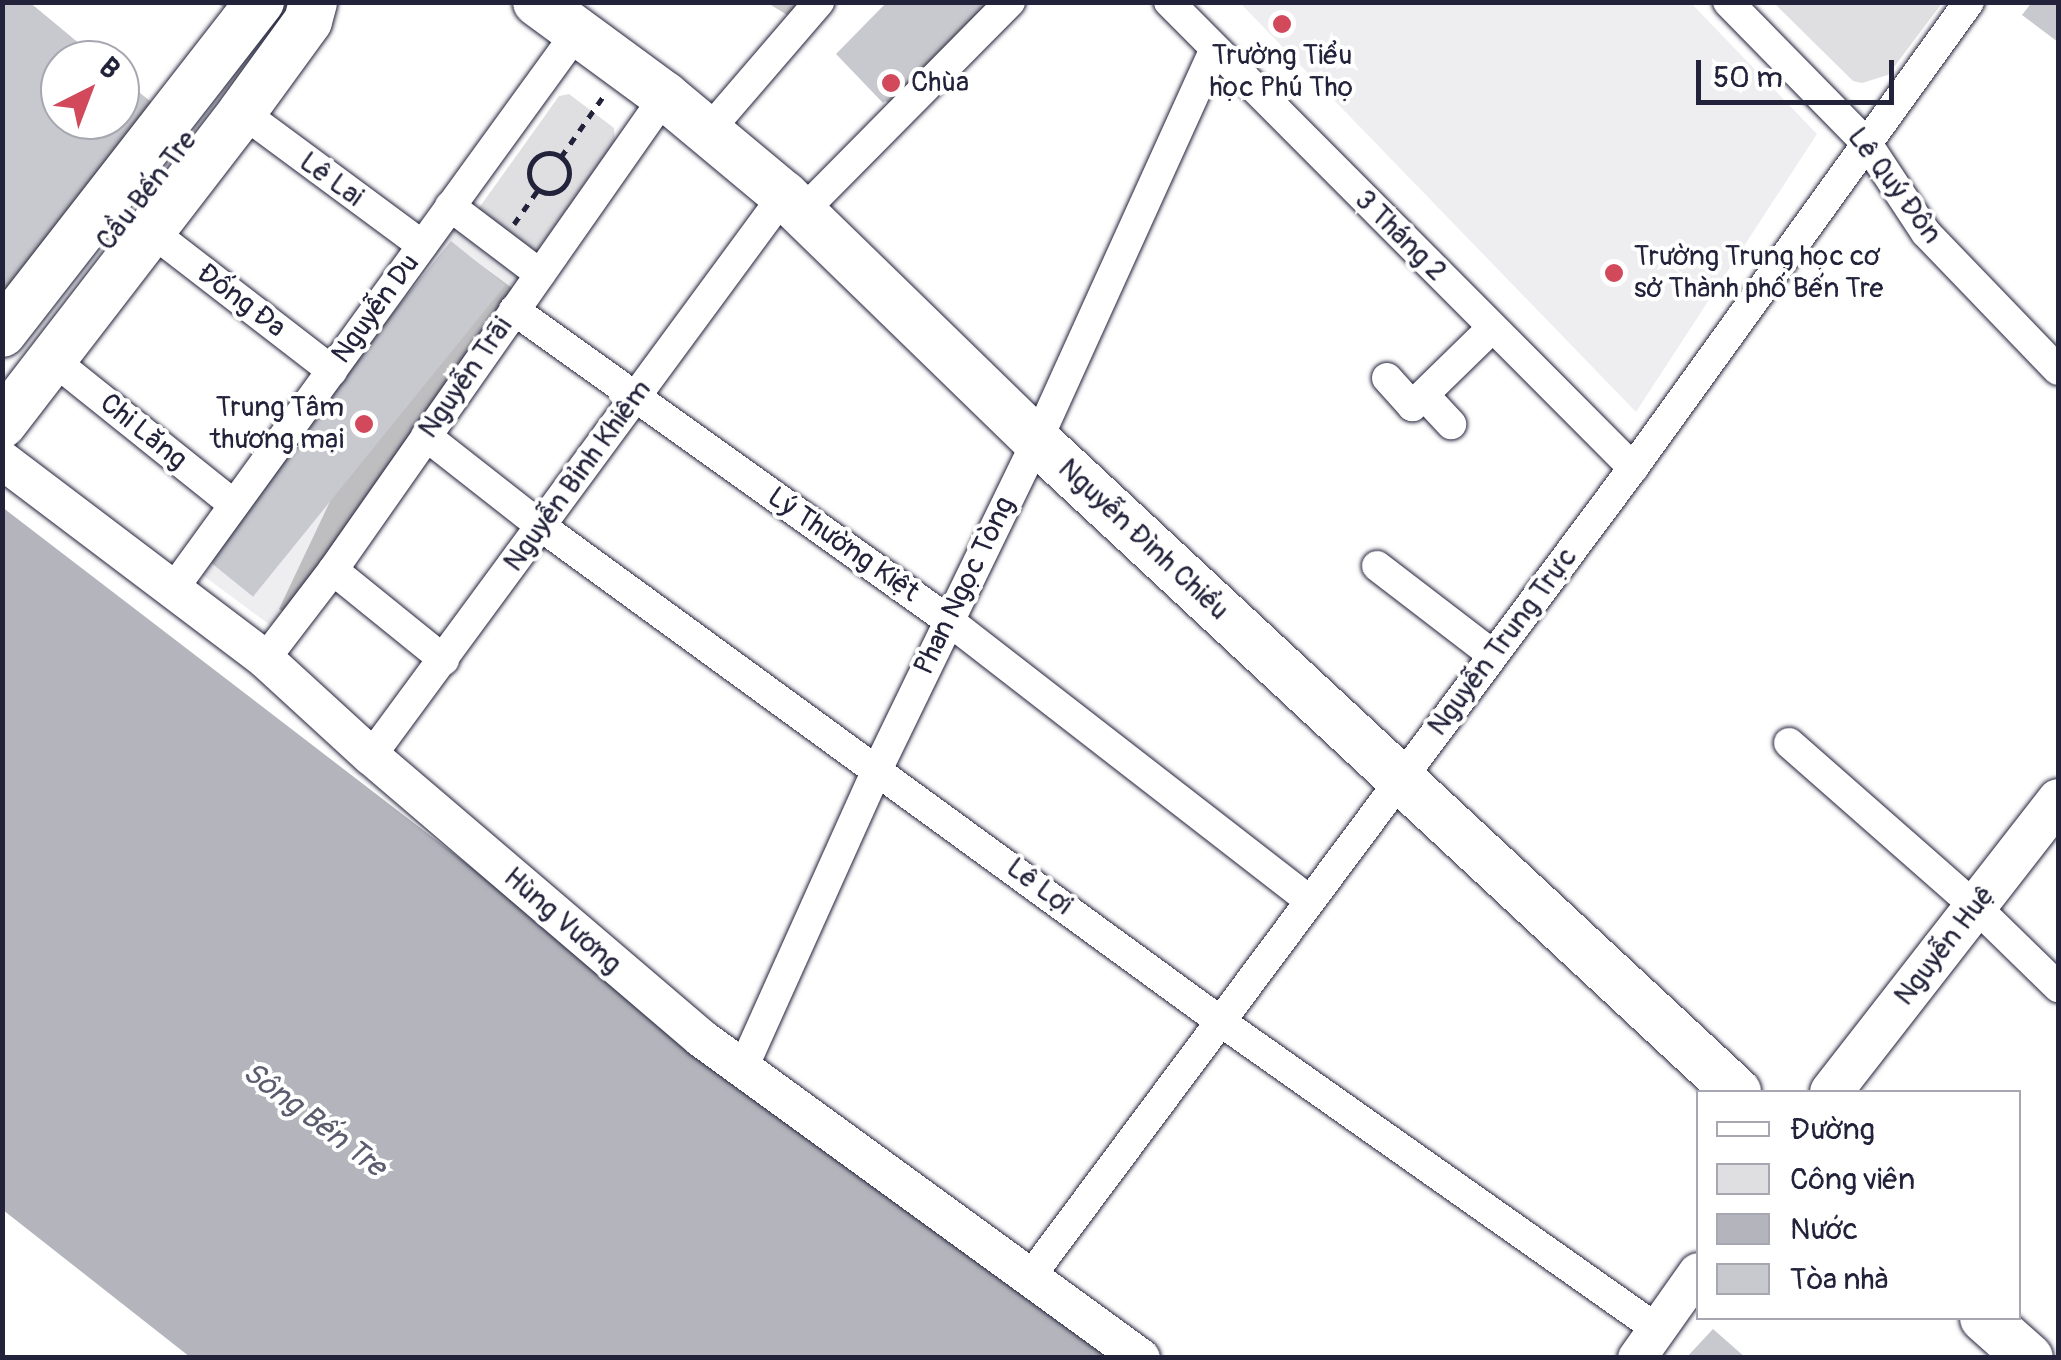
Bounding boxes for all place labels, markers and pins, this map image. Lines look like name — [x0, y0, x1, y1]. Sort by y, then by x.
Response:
marker: Trường Tiểu học Phú Thọ — [1271, 13, 1293, 35]
place label: Trường Tiểu học Phú Thọ — [1210, 39, 1354, 105]
place label: Chùa — [911, 66, 969, 100]
marker: Chùa — [880, 72, 902, 94]
place label: Trường Trung học cơ sở Thành phố Bến Tre — [1634, 240, 1883, 306]
marker: Trường Trung học cơ sở Thành phố Bến Tre — [1603, 262, 1625, 284]
place label: Trung Tâm thương mại — [210, 391, 344, 457]
marker: Trung Tâm thương mại — [353, 413, 375, 435]

